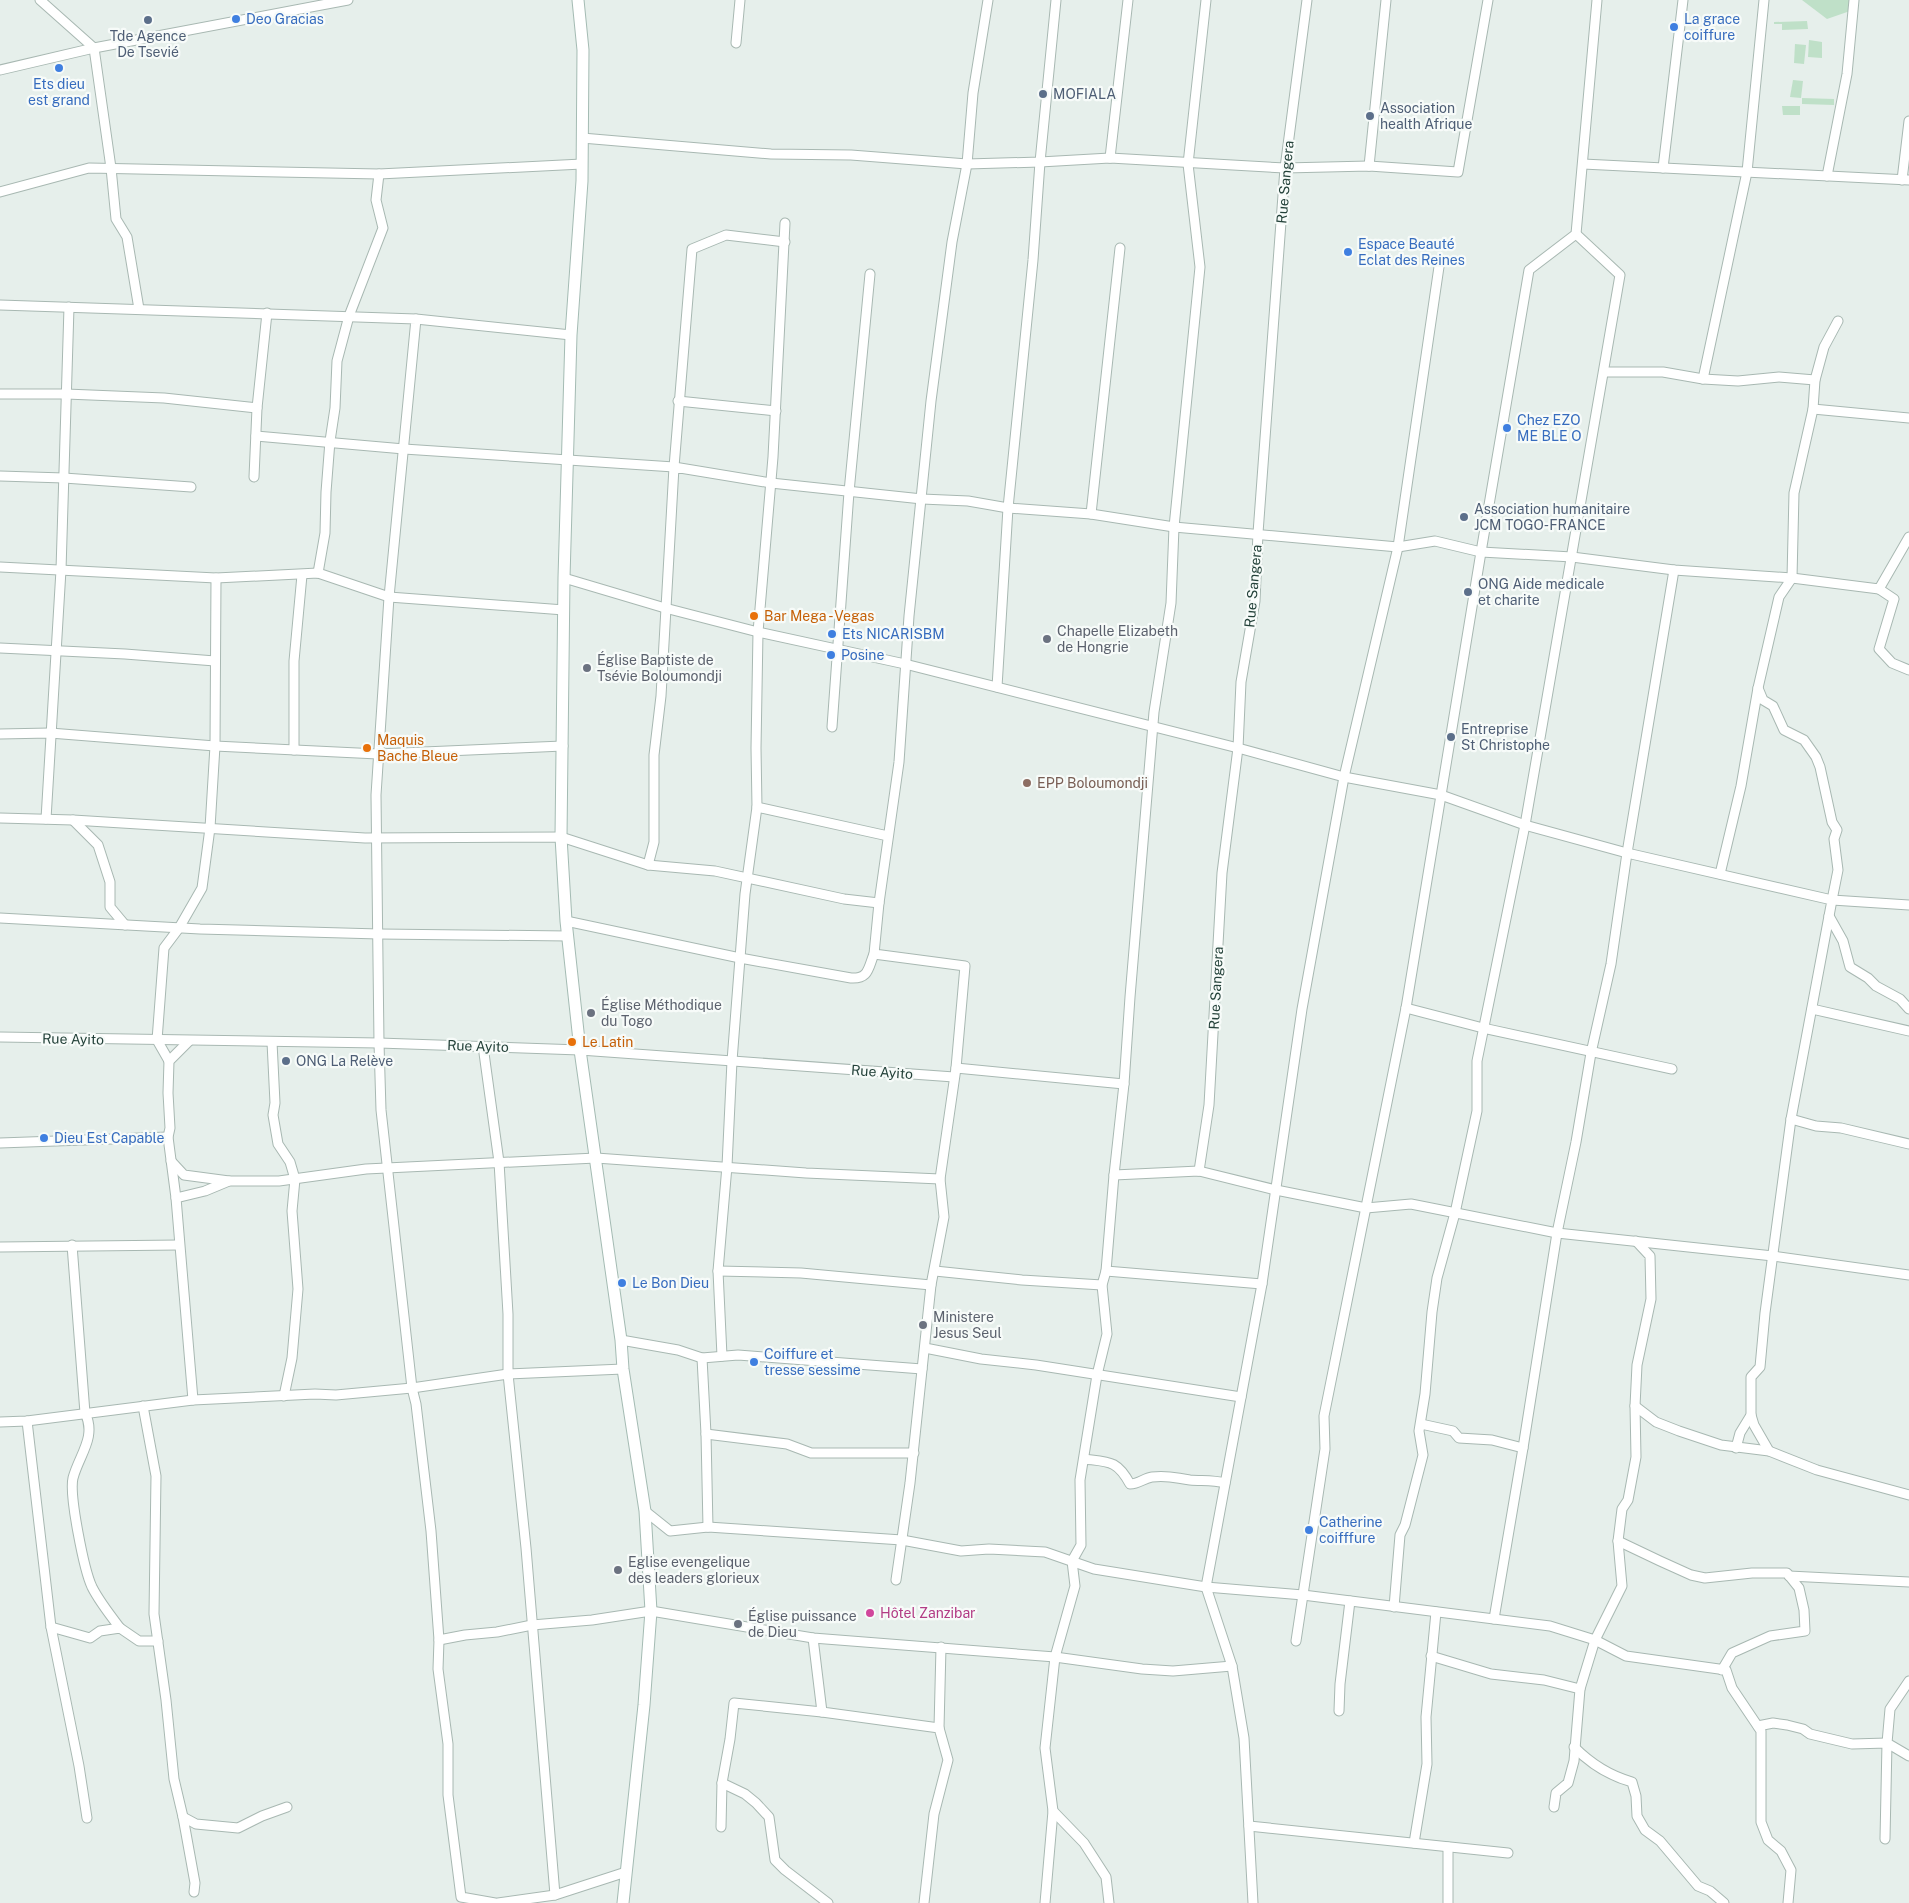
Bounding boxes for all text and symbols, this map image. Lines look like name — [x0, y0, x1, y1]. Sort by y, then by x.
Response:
place label: Deo Gracias — [246, 11, 324, 27]
place label: La grace coiffure — [1684, 11, 1740, 43]
marker: Deo Gracias — [230, 13, 242, 25]
marker: Tde Agence De Tsevié — [142, 14, 154, 26]
marker: La grace coiffure — [1668, 21, 1680, 33]
place label: Tde Agence De Tsevié — [110, 28, 186, 60]
marker: Ets dieu est grand — [53, 62, 65, 74]
place label: Ets dieu est grand — [28, 76, 90, 108]
place label: MOFIALA — [1053, 86, 1116, 102]
marker: MOFIALA — [1037, 88, 1049, 100]
place label: Association health Afrique — [1380, 100, 1472, 132]
marker: Association health Afrique — [1364, 110, 1376, 122]
street label: Rue Sangera — [1273, 140, 1297, 224]
place label: Espace Beauté Eclat des Reines — [1358, 236, 1465, 268]
marker: Espace Beauté Eclat des Reines — [1342, 246, 1354, 258]
place label: Chez EZO ME BLE O — [1517, 412, 1581, 444]
marker: Chez EZO ME BLE O — [1501, 422, 1513, 434]
place label: Association humanitaire JCM TOGO-FRANCE — [1474, 501, 1630, 533]
marker: Association humanitaire JCM TOGO-FRANCE — [1458, 511, 1470, 523]
street label: Rue Sangera — [1241, 544, 1265, 628]
place label: ONG Aide medicale et charite — [1478, 576, 1605, 608]
marker: ONG Aide medicale et charite — [1462, 586, 1474, 598]
place label: Bar Mega - Vegas — [764, 608, 874, 624]
marker: Bar Mega - Vegas — [748, 610, 760, 622]
place label: Chapelle Elizabeth de Hongrie — [1057, 623, 1178, 655]
place label: Ets NICARISBM — [842, 626, 945, 642]
marker: Ets NICARISBM — [826, 628, 838, 640]
marker: Chapelle Elizabeth de Hongrie — [1041, 633, 1053, 645]
place label: Posine — [841, 647, 884, 663]
marker: Posine — [825, 649, 837, 661]
place label: Église Baptiste de Tsévie Boloumondji — [597, 651, 722, 684]
marker: Église Baptiste de Tsévie Boloumondji — [581, 662, 593, 674]
place label: Entreprise St Christophe — [1461, 721, 1550, 753]
marker: Entreprise St Christophe — [1445, 731, 1457, 743]
place label: Maquis Bache Bleue — [377, 732, 458, 764]
marker: Maquis Bache Bleue — [361, 742, 373, 754]
place label: EPP Boloumondji — [1037, 775, 1148, 791]
marker: EPP Boloumondji — [1021, 777, 1033, 789]
street label: Rue Sangera — [1206, 946, 1226, 1030]
place label: Église Méthodique du Togo — [601, 996, 722, 1029]
marker: Église Méthodique du Togo — [585, 1007, 597, 1019]
street label: Rue Ayito — [42, 1030, 104, 1048]
place label: Le Latin — [582, 1034, 633, 1050]
marker: Le Latin — [566, 1036, 578, 1048]
street label: Rue Ayito — [447, 1037, 509, 1055]
place label: ONG La Relève — [296, 1053, 393, 1069]
marker: ONG La Relève — [280, 1055, 292, 1067]
street label: Rue Ayito — [851, 1062, 914, 1082]
place label: Dieu Est Capable — [54, 1130, 164, 1146]
marker: Dieu Est Capable — [38, 1132, 50, 1144]
place label: Le Bon Dieu — [632, 1275, 709, 1291]
marker: Le Bon Dieu — [616, 1277, 628, 1289]
place label: Ministere Jesus Seul — [933, 1309, 1002, 1341]
marker: Ministere Jesus Seul — [917, 1319, 929, 1331]
place label: Coiffure et tresse sessime — [764, 1346, 861, 1378]
marker: Coiffure et tresse sessime — [748, 1356, 760, 1368]
place label: Catherine coifffure — [1319, 1514, 1383, 1546]
marker: Catherine coifffure — [1303, 1524, 1315, 1536]
place label: Eglise evengelique des leaders glorieux — [628, 1554, 760, 1586]
marker: Eglise evengelique des leaders glorieux — [612, 1564, 624, 1576]
place label: Hôtel Zanzibar — [880, 1605, 976, 1621]
place label: Église puissance de Dieu — [748, 1607, 857, 1640]
marker: Hôtel Zanzibar — [864, 1607, 876, 1619]
marker: Église puissance de Dieu — [732, 1618, 744, 1630]

